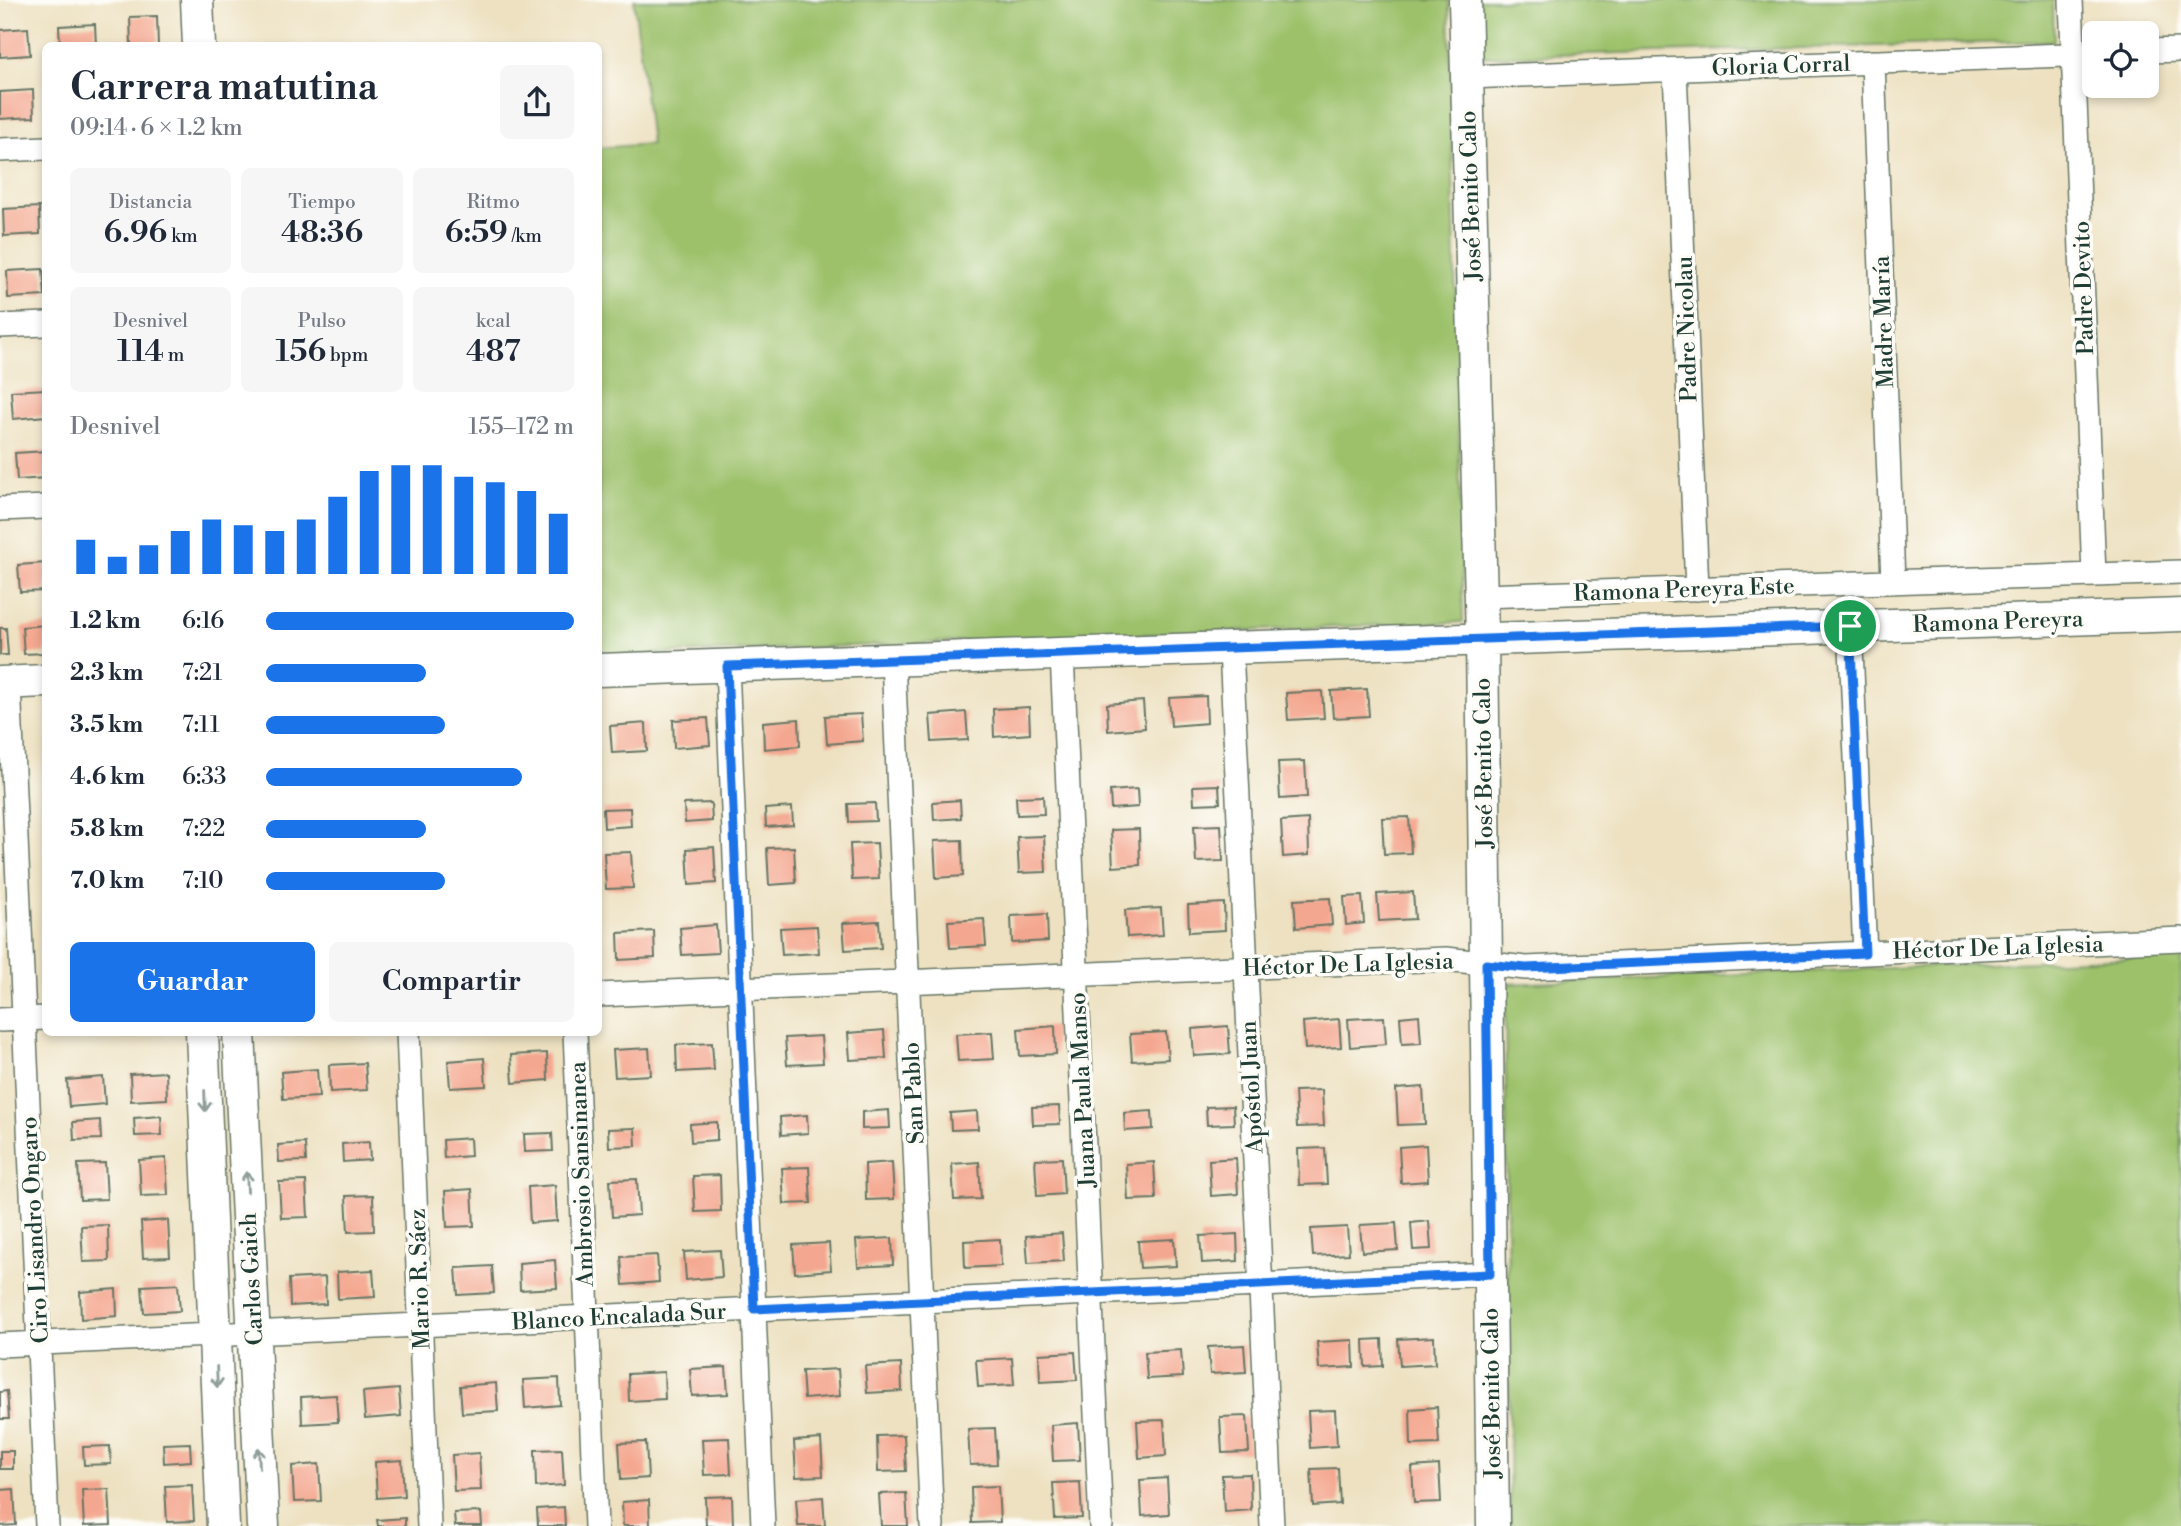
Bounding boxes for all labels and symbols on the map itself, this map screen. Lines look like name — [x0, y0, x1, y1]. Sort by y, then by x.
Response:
street label: Gloria Corral — [1711, 50, 1851, 82]
street label: José Benito Calo — [1454, 110, 1488, 283]
street label: Padre Devito — [2068, 220, 2100, 356]
street label: Padre Nicolau — [1670, 255, 1704, 402]
street label: Madre María — [1868, 255, 1900, 389]
street label: Ramona Pereyra Este — [1573, 572, 1795, 608]
pin — [1820, 596, 1880, 656]
street label: Ramona Pereyra — [1912, 605, 2084, 639]
street label: José Benito Calo — [1469, 677, 1500, 850]
street label: Héctor De La Iglesia — [1892, 930, 2104, 966]
street label: Héctor De La Iglesia — [1242, 947, 1454, 983]
street label: Juana Paula Manso — [1064, 991, 1102, 1189]
street label: Apóstol Juan — [1235, 1020, 1270, 1155]
street label: San Pablo — [897, 1041, 931, 1145]
street label: Ambrosio Sansinanea — [564, 1060, 600, 1288]
one-way arrow — [198, 1089, 211, 1112]
street label: Ciro Lisandro Ongaro — [15, 1116, 55, 1344]
one-way arrow — [240, 1170, 253, 1193]
street label: Mario R. Sáez — [404, 1208, 436, 1350]
street label: Carlos Gaich — [235, 1212, 269, 1346]
street label: Blanco Encalada Sur — [510, 1297, 727, 1337]
street label: José Benito Calo — [1477, 1307, 1508, 1480]
one-way arrow — [210, 1365, 223, 1388]
one-way arrow — [253, 1447, 266, 1470]

